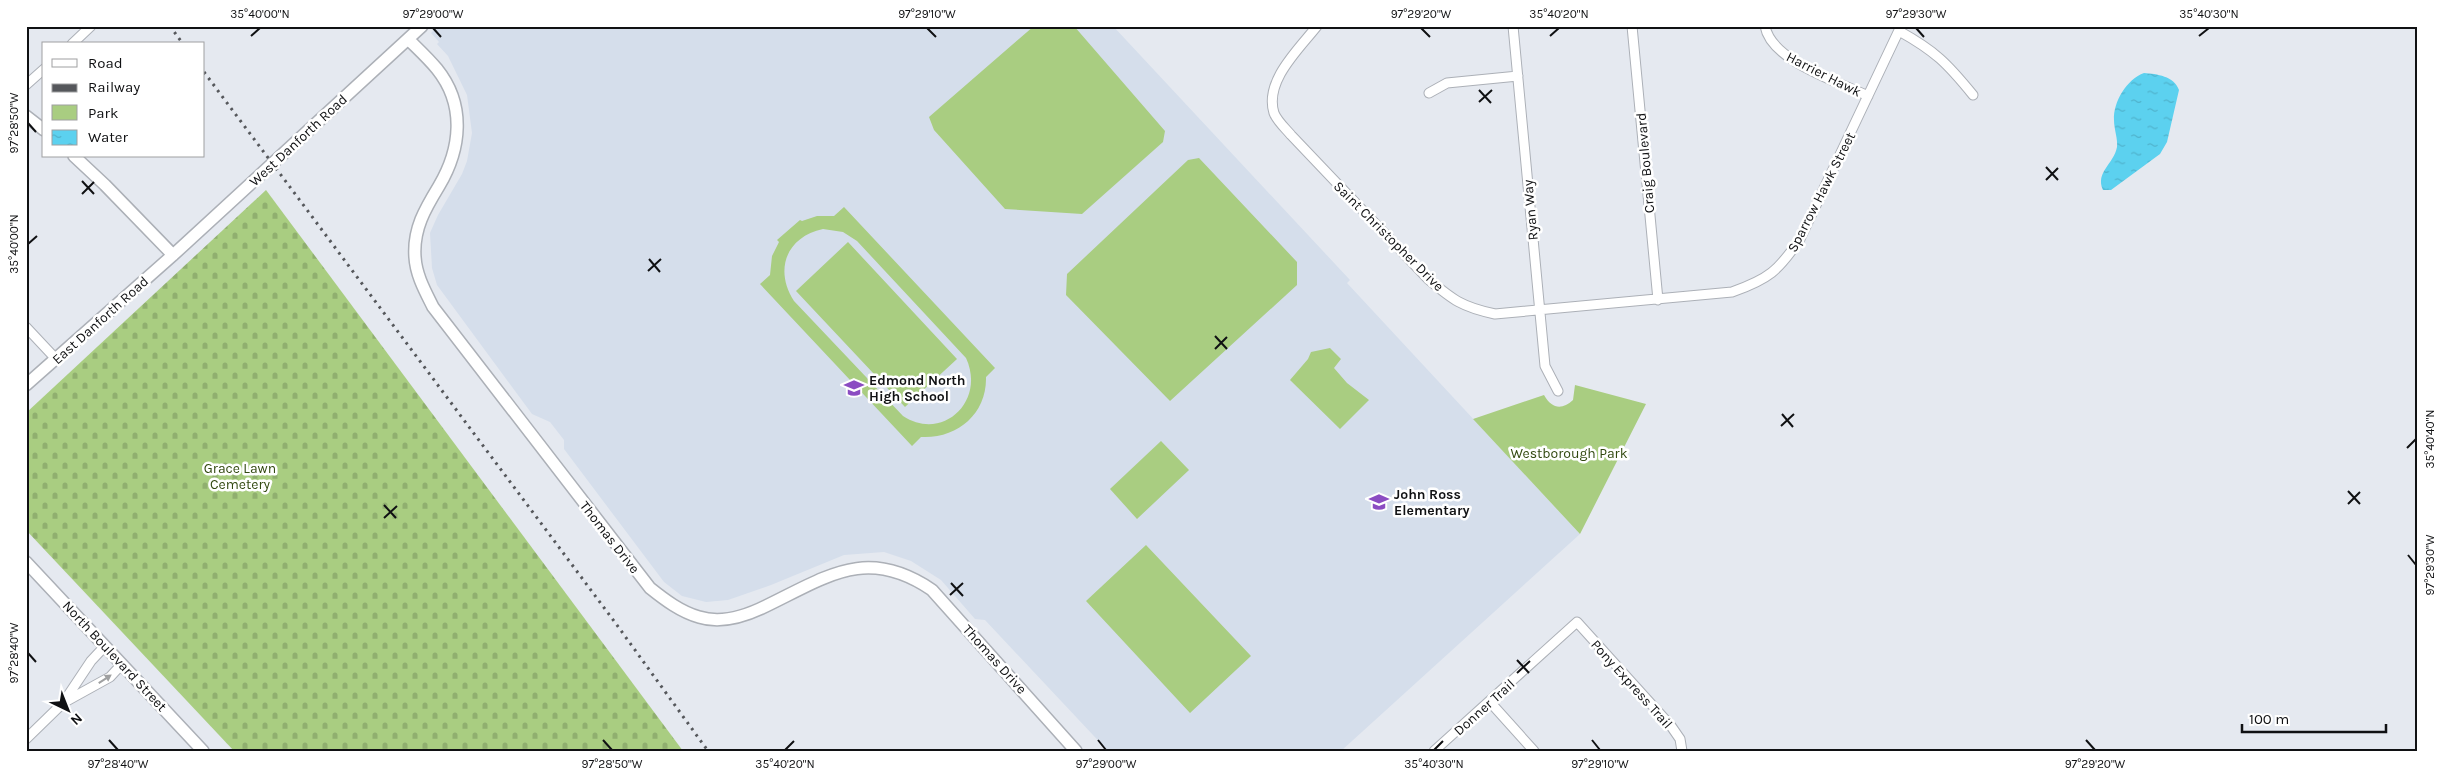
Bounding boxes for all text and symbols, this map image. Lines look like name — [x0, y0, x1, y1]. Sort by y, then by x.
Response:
text: 35°40'00"N — [230, 7, 290, 21]
text: 97°29'00"W — [403, 7, 464, 21]
text: 97°29'10"W — [898, 7, 956, 21]
text: 97°29'20"W — [1391, 7, 1452, 21]
text: 35°40'20"N — [1529, 7, 1589, 21]
text: 97°29'30"W — [1886, 7, 1947, 21]
text: 35°40'30"N — [2179, 7, 2239, 21]
legend — [42, 42, 205, 158]
street label: Harrier Hawk — [1783, 48, 1864, 101]
text: Road — [88, 54, 123, 72]
text: Railway — [88, 78, 140, 96]
street label: West Danforth Road — [246, 91, 351, 190]
text: 97°28'50"W — [7, 92, 21, 153]
text: Park — [88, 104, 118, 122]
street label: Craig Boulevard — [1633, 112, 1658, 214]
text: Water — [88, 128, 129, 146]
street label: Sparrow Hawk Street — [1784, 129, 1859, 255]
street label: Saint Christopher Drive — [1330, 178, 1447, 295]
street label: Ryan Way — [1519, 178, 1542, 241]
text: 35°40'00"N — [7, 214, 21, 274]
street label: East Danforth Road — [49, 273, 152, 368]
place label: Edmond North High School — [869, 372, 966, 405]
school or university icon: Edmond North High School — [843, 377, 865, 399]
text: 35°40'40"N — [2423, 409, 2437, 469]
park label: Westborough Park — [1510, 445, 1628, 462]
park label: Grace Lawn Cemetery — [204, 460, 276, 493]
place label: John Ross Elementary — [1394, 486, 1470, 519]
school or university icon: John Ross Elementary — [1368, 491, 1390, 513]
street label: Thomas Drive — [576, 498, 643, 577]
text: 97°29'30"W — [2423, 534, 2437, 595]
street label: North Boulevard Street — [59, 597, 170, 715]
street label: Thomas Drive — [959, 621, 1030, 697]
text: 97°28'40"W — [7, 622, 21, 683]
street label: Pony Express Trail — [1587, 636, 1676, 732]
one-way arrow — [99, 674, 112, 683]
street label: Donner Trail — [1450, 676, 1518, 739]
north arrow — [42, 684, 92, 734]
scale bar — [2242, 702, 2385, 734]
text: N — [67, 709, 86, 729]
text: 100 m — [2249, 710, 2289, 728]
text: 97°28'40"W — [88, 757, 149, 771]
text: 97°28'50"W — [582, 757, 643, 771]
text: 35°40'20"N — [755, 757, 815, 771]
text: 97°29'00"W — [1076, 757, 1137, 771]
text: 35°40'30"N — [1404, 757, 1464, 771]
text: 97°29'10"W — [1571, 757, 1629, 771]
text: 97°29'20"W — [2065, 757, 2126, 771]

